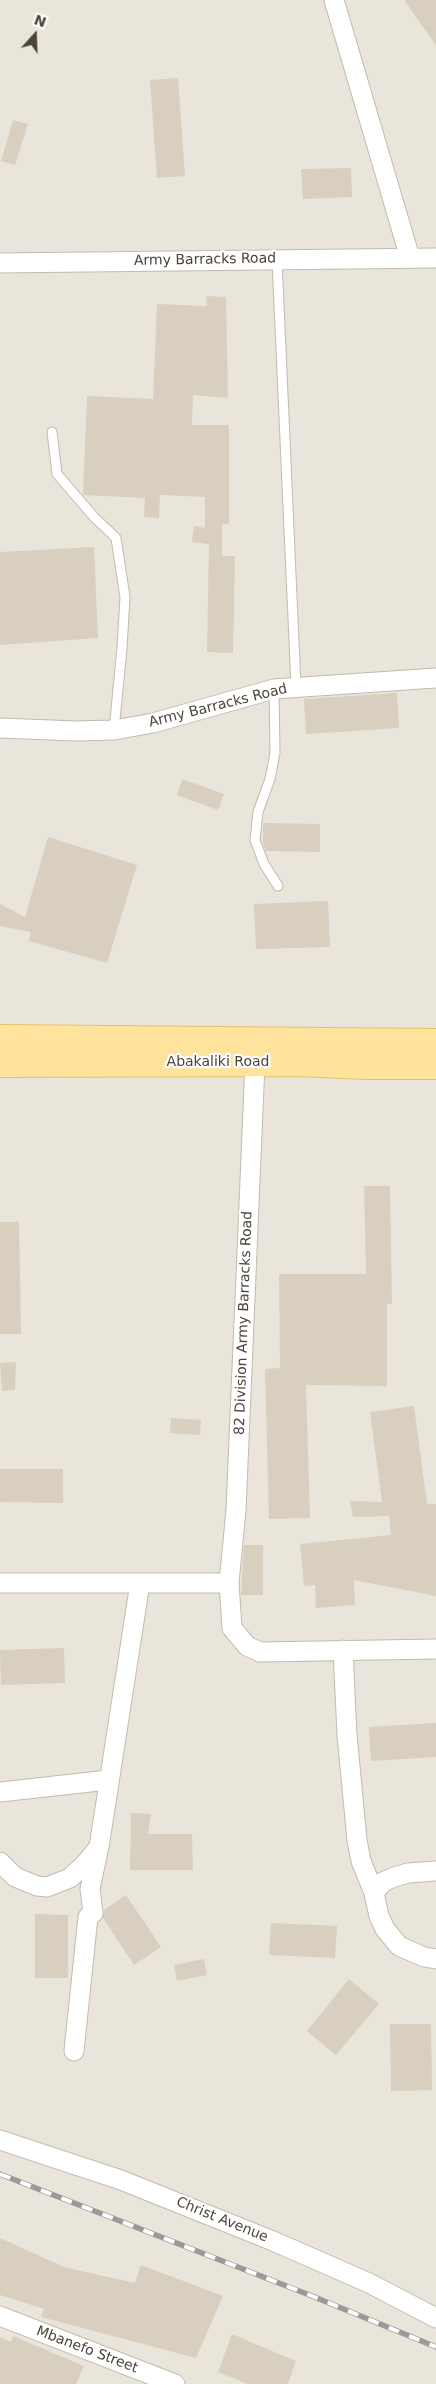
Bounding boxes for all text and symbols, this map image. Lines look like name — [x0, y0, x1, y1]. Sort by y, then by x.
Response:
north arrow — [10, 10, 60, 60]
text: N — [32, 11, 48, 30]
street label: Army Barracks Road — [134, 250, 276, 270]
street label: Army Barracks Road — [147, 681, 289, 731]
street label: Abakaliki Road — [167, 1054, 269, 1070]
street label: 82 Division Army Barracks Road — [232, 1211, 256, 1435]
street label: Christ Avenue — [174, 2194, 270, 2246]
street label: Mbanefo Street — [34, 2323, 140, 2377]

